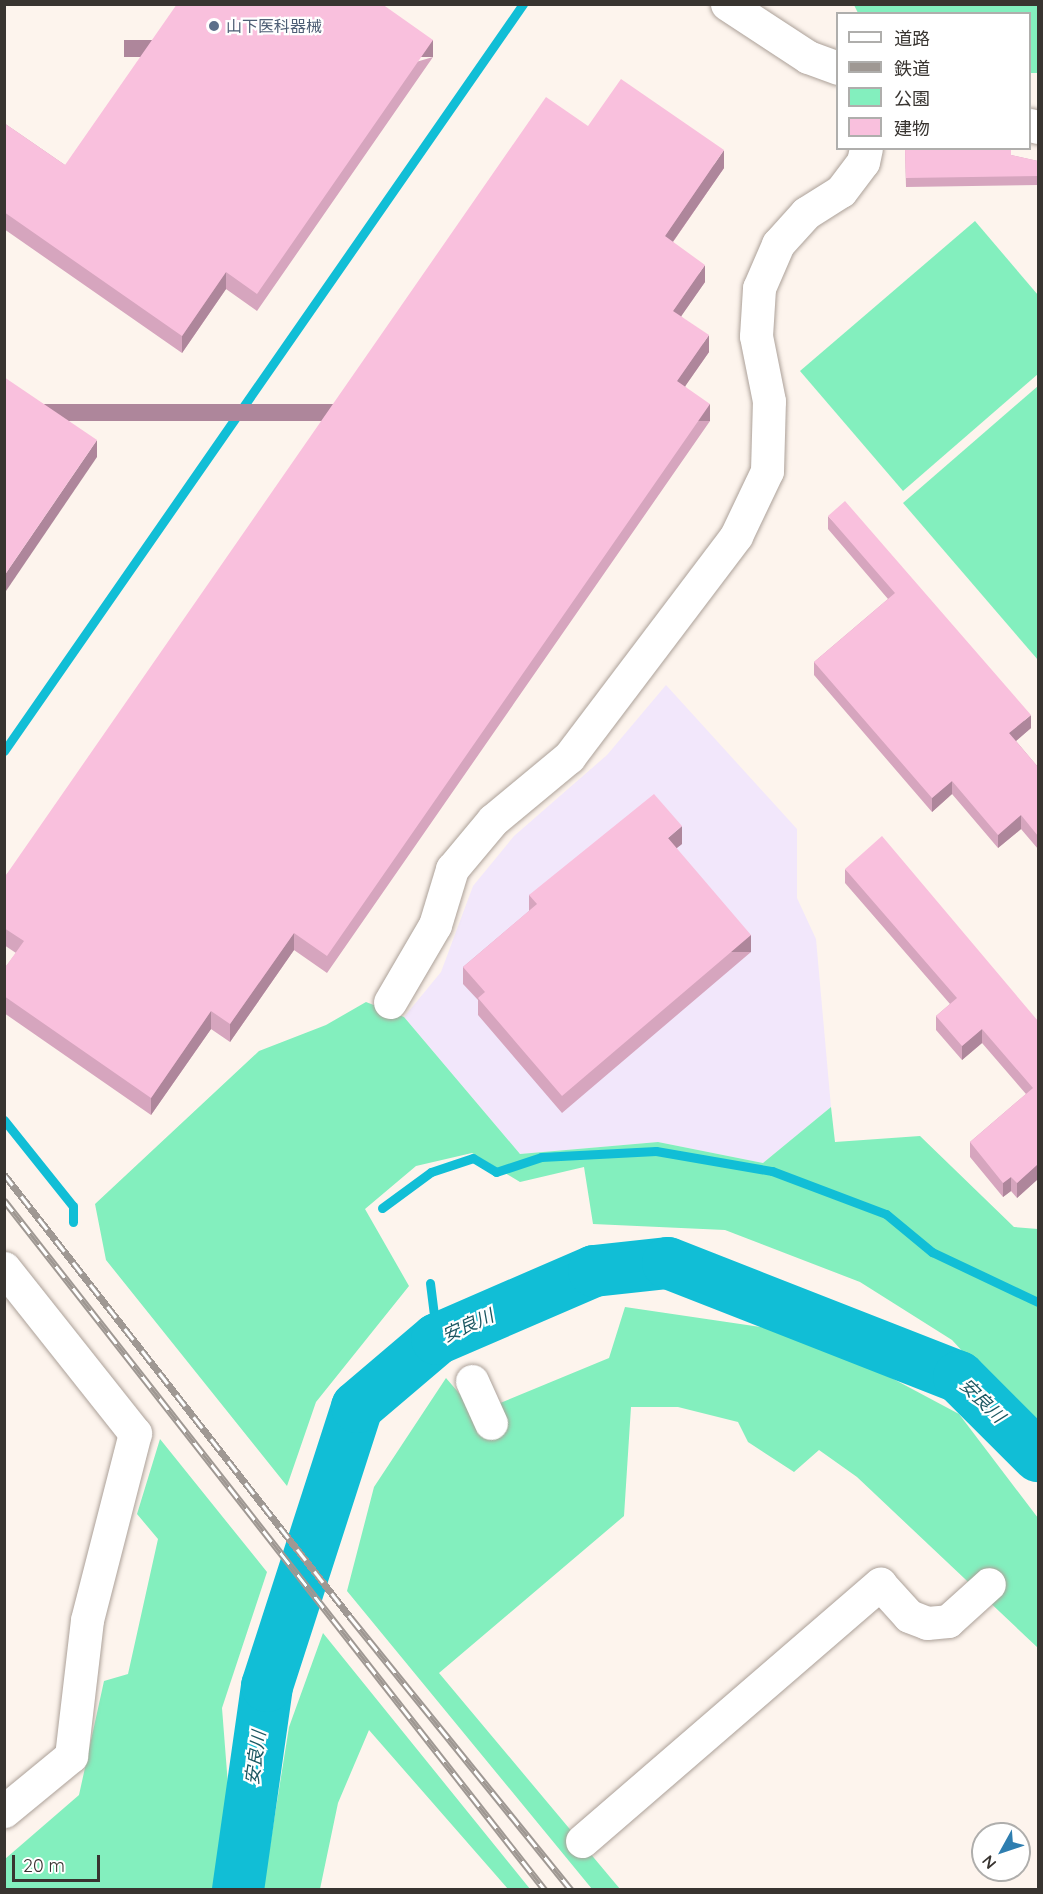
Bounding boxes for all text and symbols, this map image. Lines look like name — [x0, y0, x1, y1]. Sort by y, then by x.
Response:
legend — [836, 12, 1031, 150]
place label: 山下医科器械 — [226, 16, 322, 36]
marker: 山下医科器械 — [207, 19, 221, 33]
text: 道路 — [894, 27, 930, 50]
text: 鉄道 — [894, 57, 930, 80]
text: 公園 — [894, 87, 930, 110]
text: 建物 — [894, 117, 930, 140]
water label: 安良川 — [439, 1305, 497, 1347]
water label: 安良川 — [955, 1374, 1009, 1428]
water label: 安良川 — [242, 1730, 270, 1786]
north arrow — [971, 1822, 1031, 1882]
scale bar — [15, 1843, 104, 1881]
text: N — [977, 1851, 1000, 1873]
text: 20 m — [23, 1854, 65, 1877]

